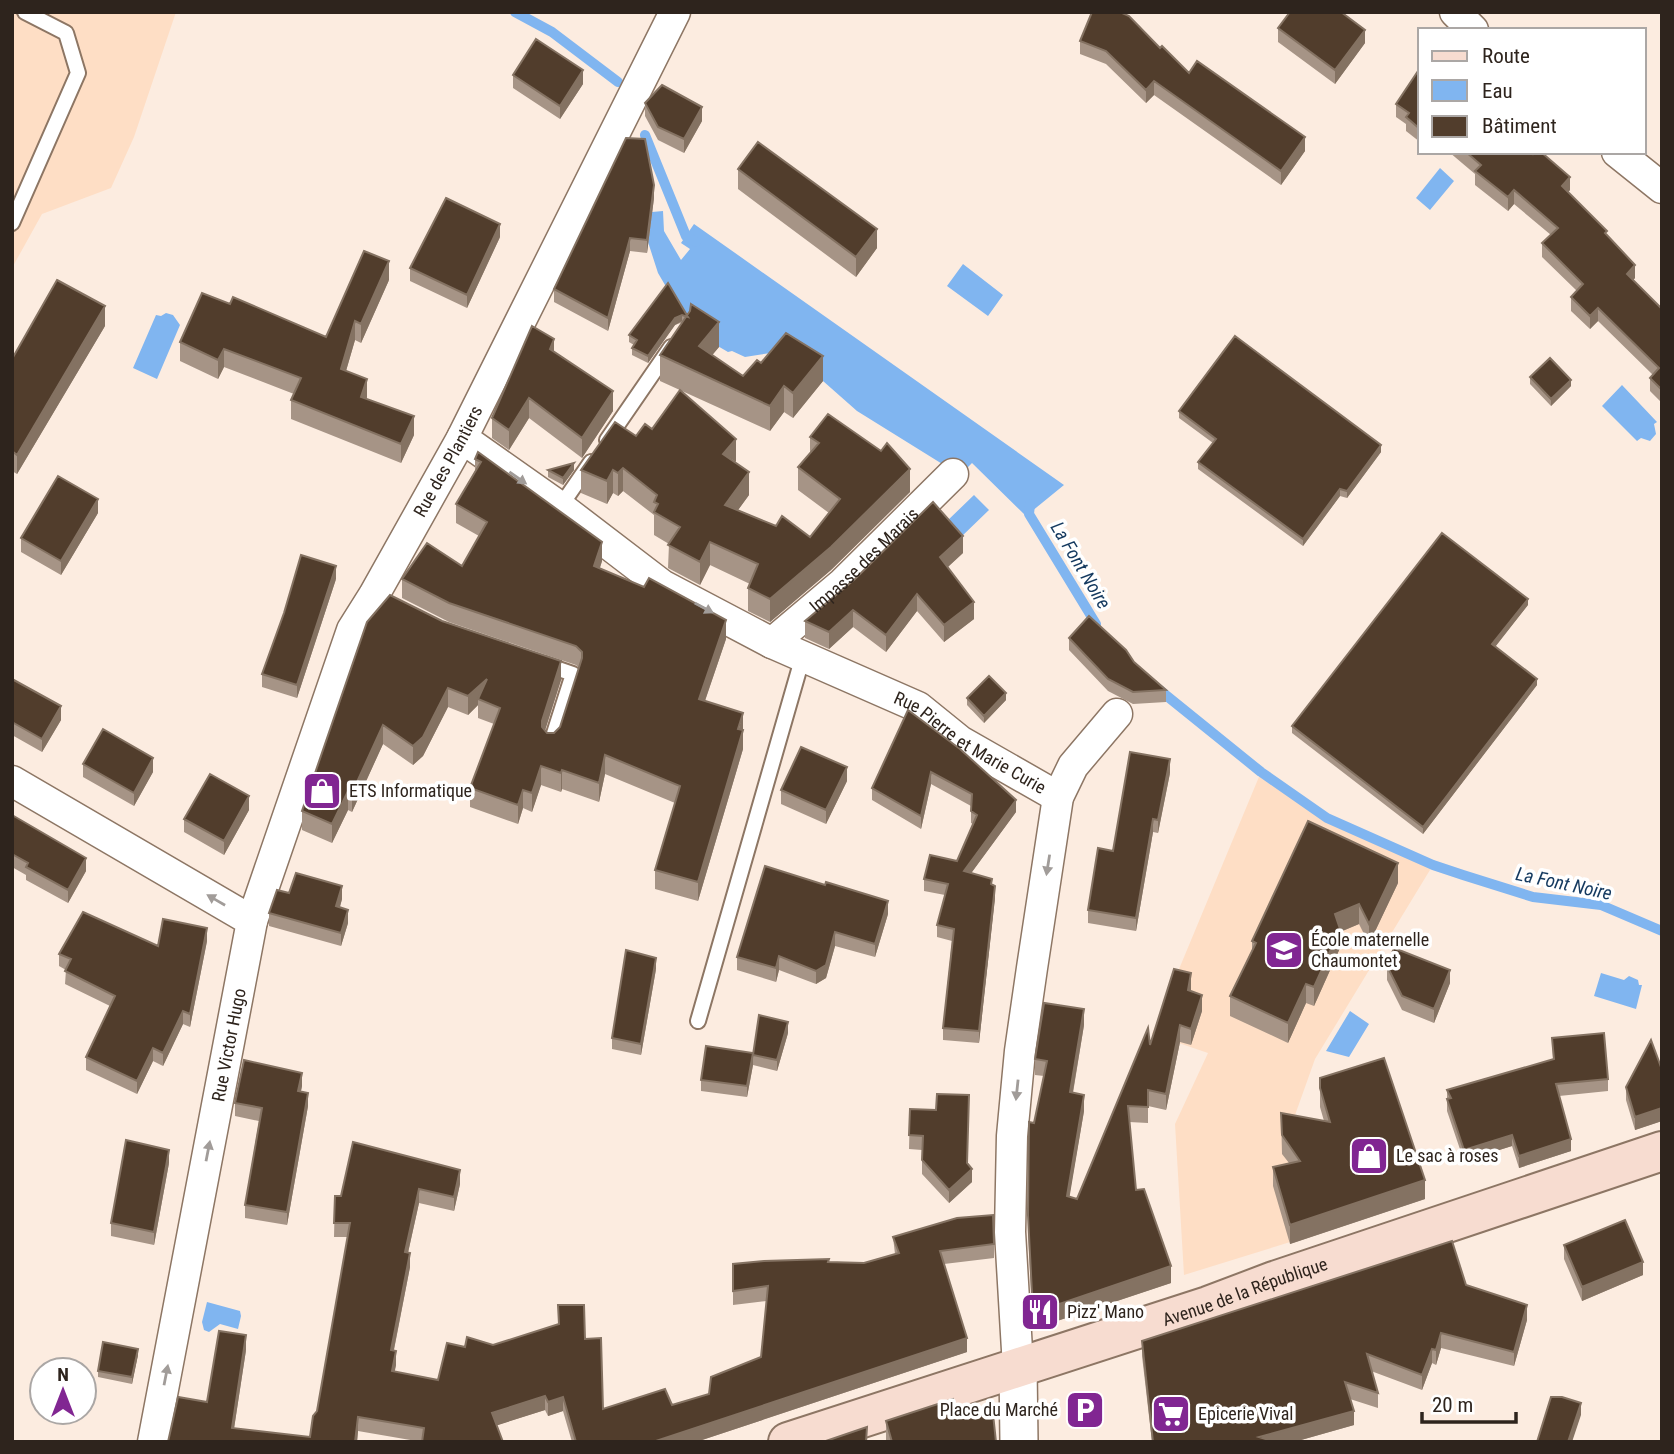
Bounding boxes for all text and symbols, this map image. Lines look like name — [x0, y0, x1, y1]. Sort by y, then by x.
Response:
legend — [1418, 28, 1646, 154]
text: Route — [1482, 44, 1530, 68]
text: Eau — [1482, 79, 1513, 103]
text: Bâtiment — [1482, 114, 1557, 138]
street label: Rue des Plantiers — [409, 402, 487, 520]
one-way arrow — [509, 471, 527, 485]
street label: Impasse des Marais — [805, 503, 923, 617]
water label: La Font Noire — [1046, 518, 1116, 613]
one-way arrow — [694, 602, 714, 613]
street label: Rue Pierre et Marie Curie — [891, 687, 1050, 798]
shop icon: ETS Informatique — [301, 770, 343, 812]
place label: ETS Informatique — [349, 780, 472, 801]
one-way arrow — [1042, 854, 1053, 876]
water label: La Font Noire — [1514, 862, 1614, 905]
one-way arrow — [207, 893, 226, 906]
school or university icon: École maternelle Chaumontet — [1263, 929, 1305, 971]
place label: École maternelle Chaumontet — [1311, 929, 1429, 971]
street label: Rue Victor Hugo — [207, 986, 250, 1103]
one-way arrow — [1011, 1079, 1022, 1101]
shop icon: Le sac à roses — [1348, 1135, 1390, 1177]
one-way arrow — [203, 1140, 214, 1162]
place label: Le sac à roses — [1396, 1145, 1498, 1166]
street label: Avenue de la République — [1160, 1253, 1330, 1330]
restaurant icon: Pizz' Mano — [1019, 1291, 1061, 1333]
place label: Pizz' Mano — [1067, 1301, 1144, 1322]
north arrow — [28, 1356, 98, 1426]
text: N — [57, 1363, 69, 1386]
one-way arrow — [160, 1364, 171, 1386]
scale bar — [1422, 1380, 1516, 1424]
parking icon: Place du Marché — [1064, 1389, 1106, 1431]
supermarket icon: Epicerie Vival — [1150, 1393, 1192, 1435]
text: 20 m — [1432, 1393, 1473, 1417]
place label: Place du Marché — [940, 1399, 1058, 1420]
place label: Epicerie Vival — [1198, 1403, 1293, 1424]

